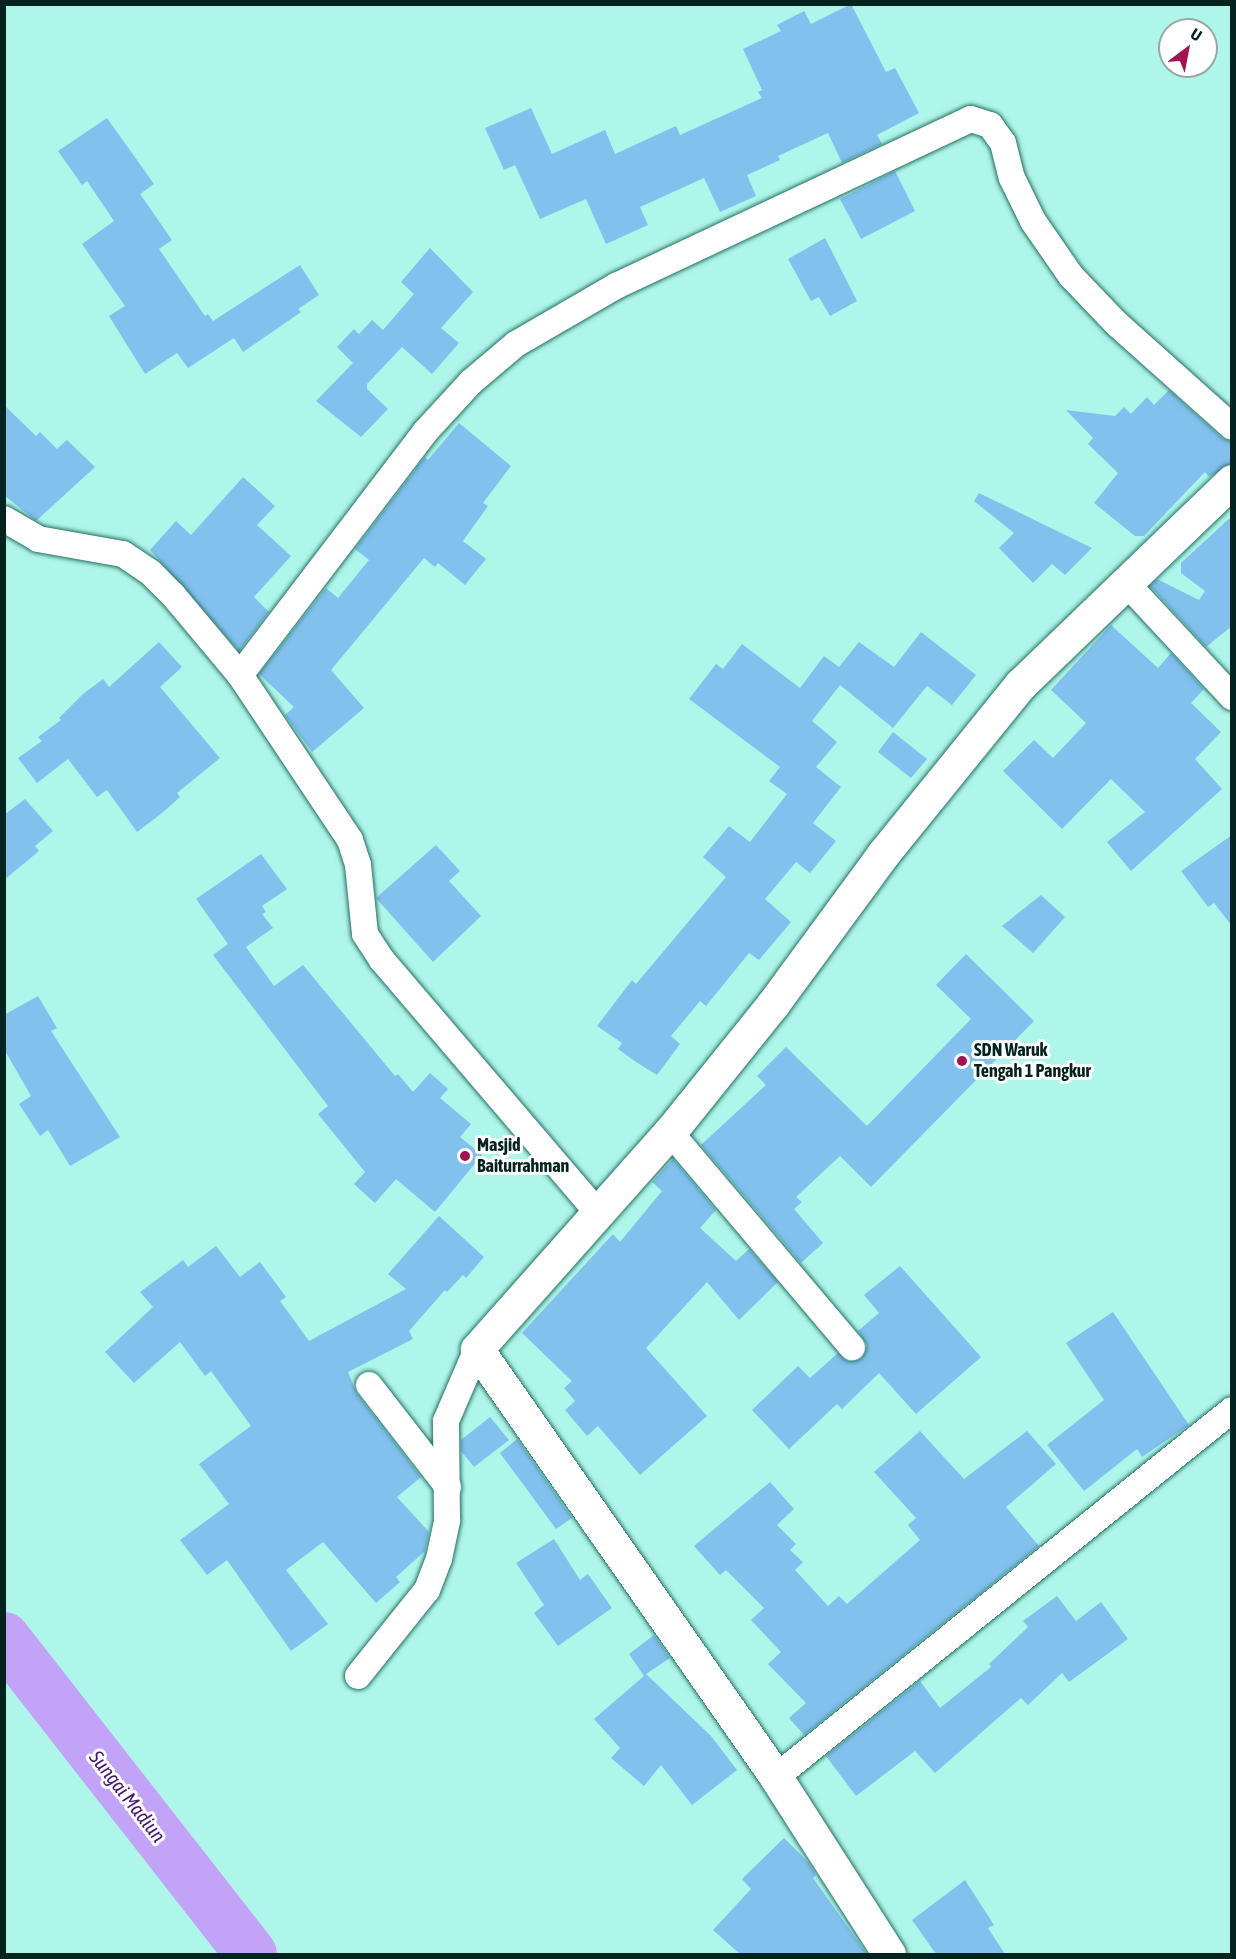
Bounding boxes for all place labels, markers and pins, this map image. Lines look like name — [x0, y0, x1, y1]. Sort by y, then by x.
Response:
place label: SDN Waruk Tengah 1 Pangkur — [974, 1040, 1091, 1082]
marker: SDN Waruk Tengah 1 Pangkur — [955, 1054, 969, 1068]
place label: Masjid Baiturrahman — [477, 1135, 569, 1178]
marker: Masjid Baiturrahman — [458, 1149, 472, 1163]

